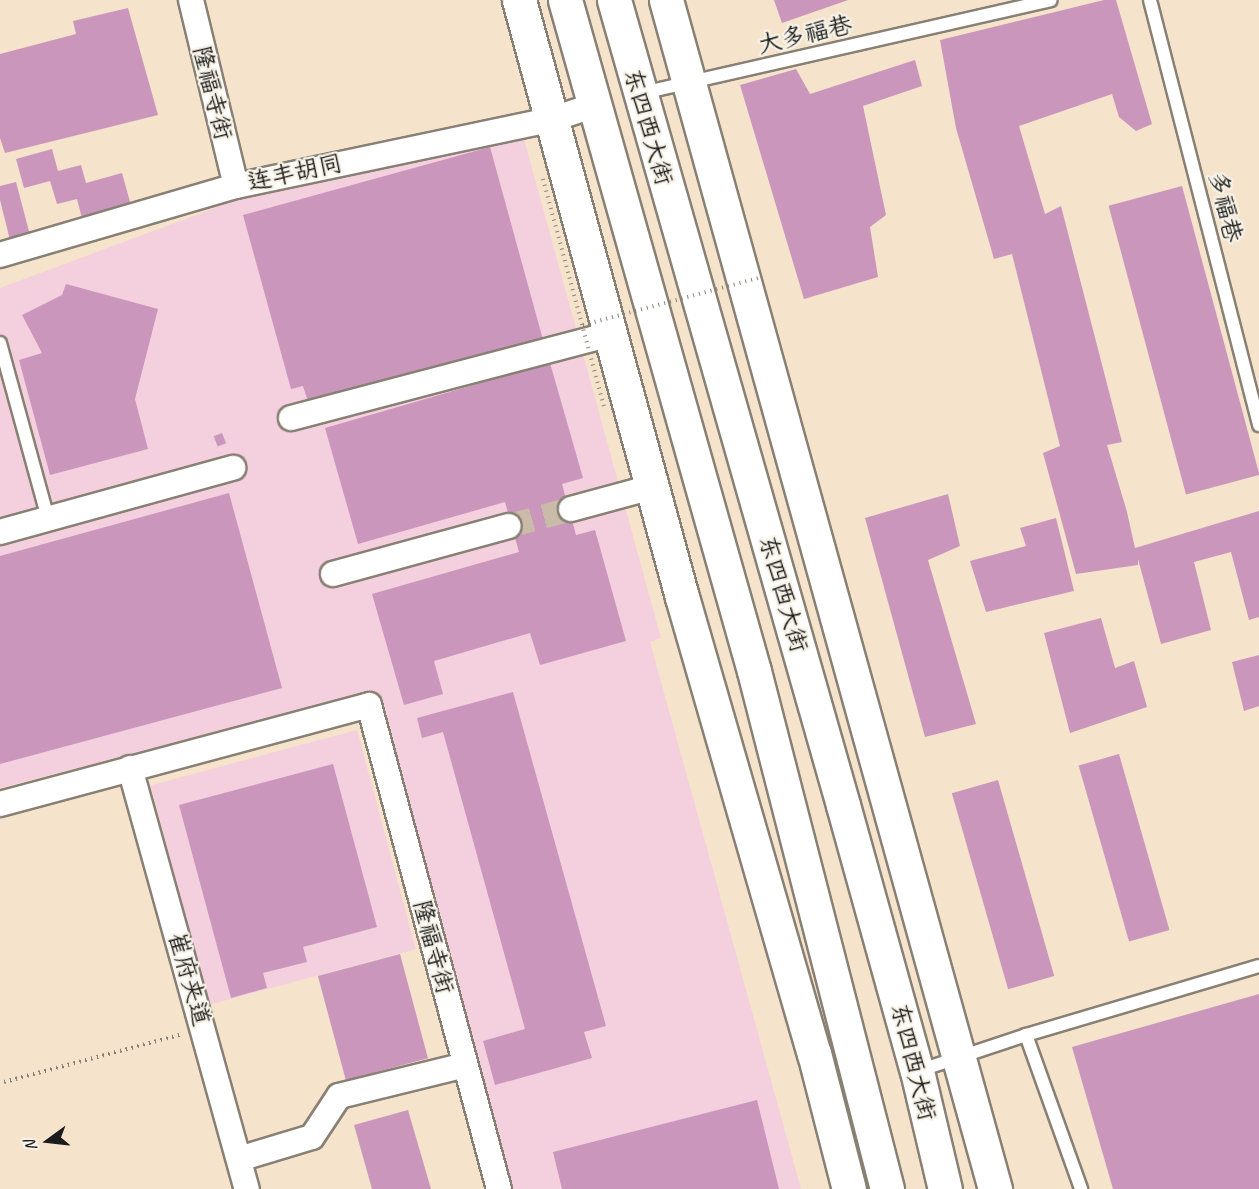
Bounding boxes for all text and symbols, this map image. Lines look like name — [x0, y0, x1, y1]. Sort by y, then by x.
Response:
street label: 大多福巷 — [755, 10, 855, 60]
street label: 隆福寺街 — [186, 43, 238, 143]
street label: 东四西大街 — [618, 65, 678, 189]
street label: 连丰胡同 — [245, 149, 345, 197]
street label: 多福巷 — [1202, 169, 1248, 245]
street label: 东四西大街 — [753, 532, 813, 656]
street label: 隆福寺街 — [407, 897, 459, 997]
street label: 崔府夹道 — [162, 929, 216, 1029]
street label: 东四西大街 — [885, 1000, 941, 1124]
north arrow — [18, 1111, 78, 1171]
text: N — [20, 1138, 42, 1153]

